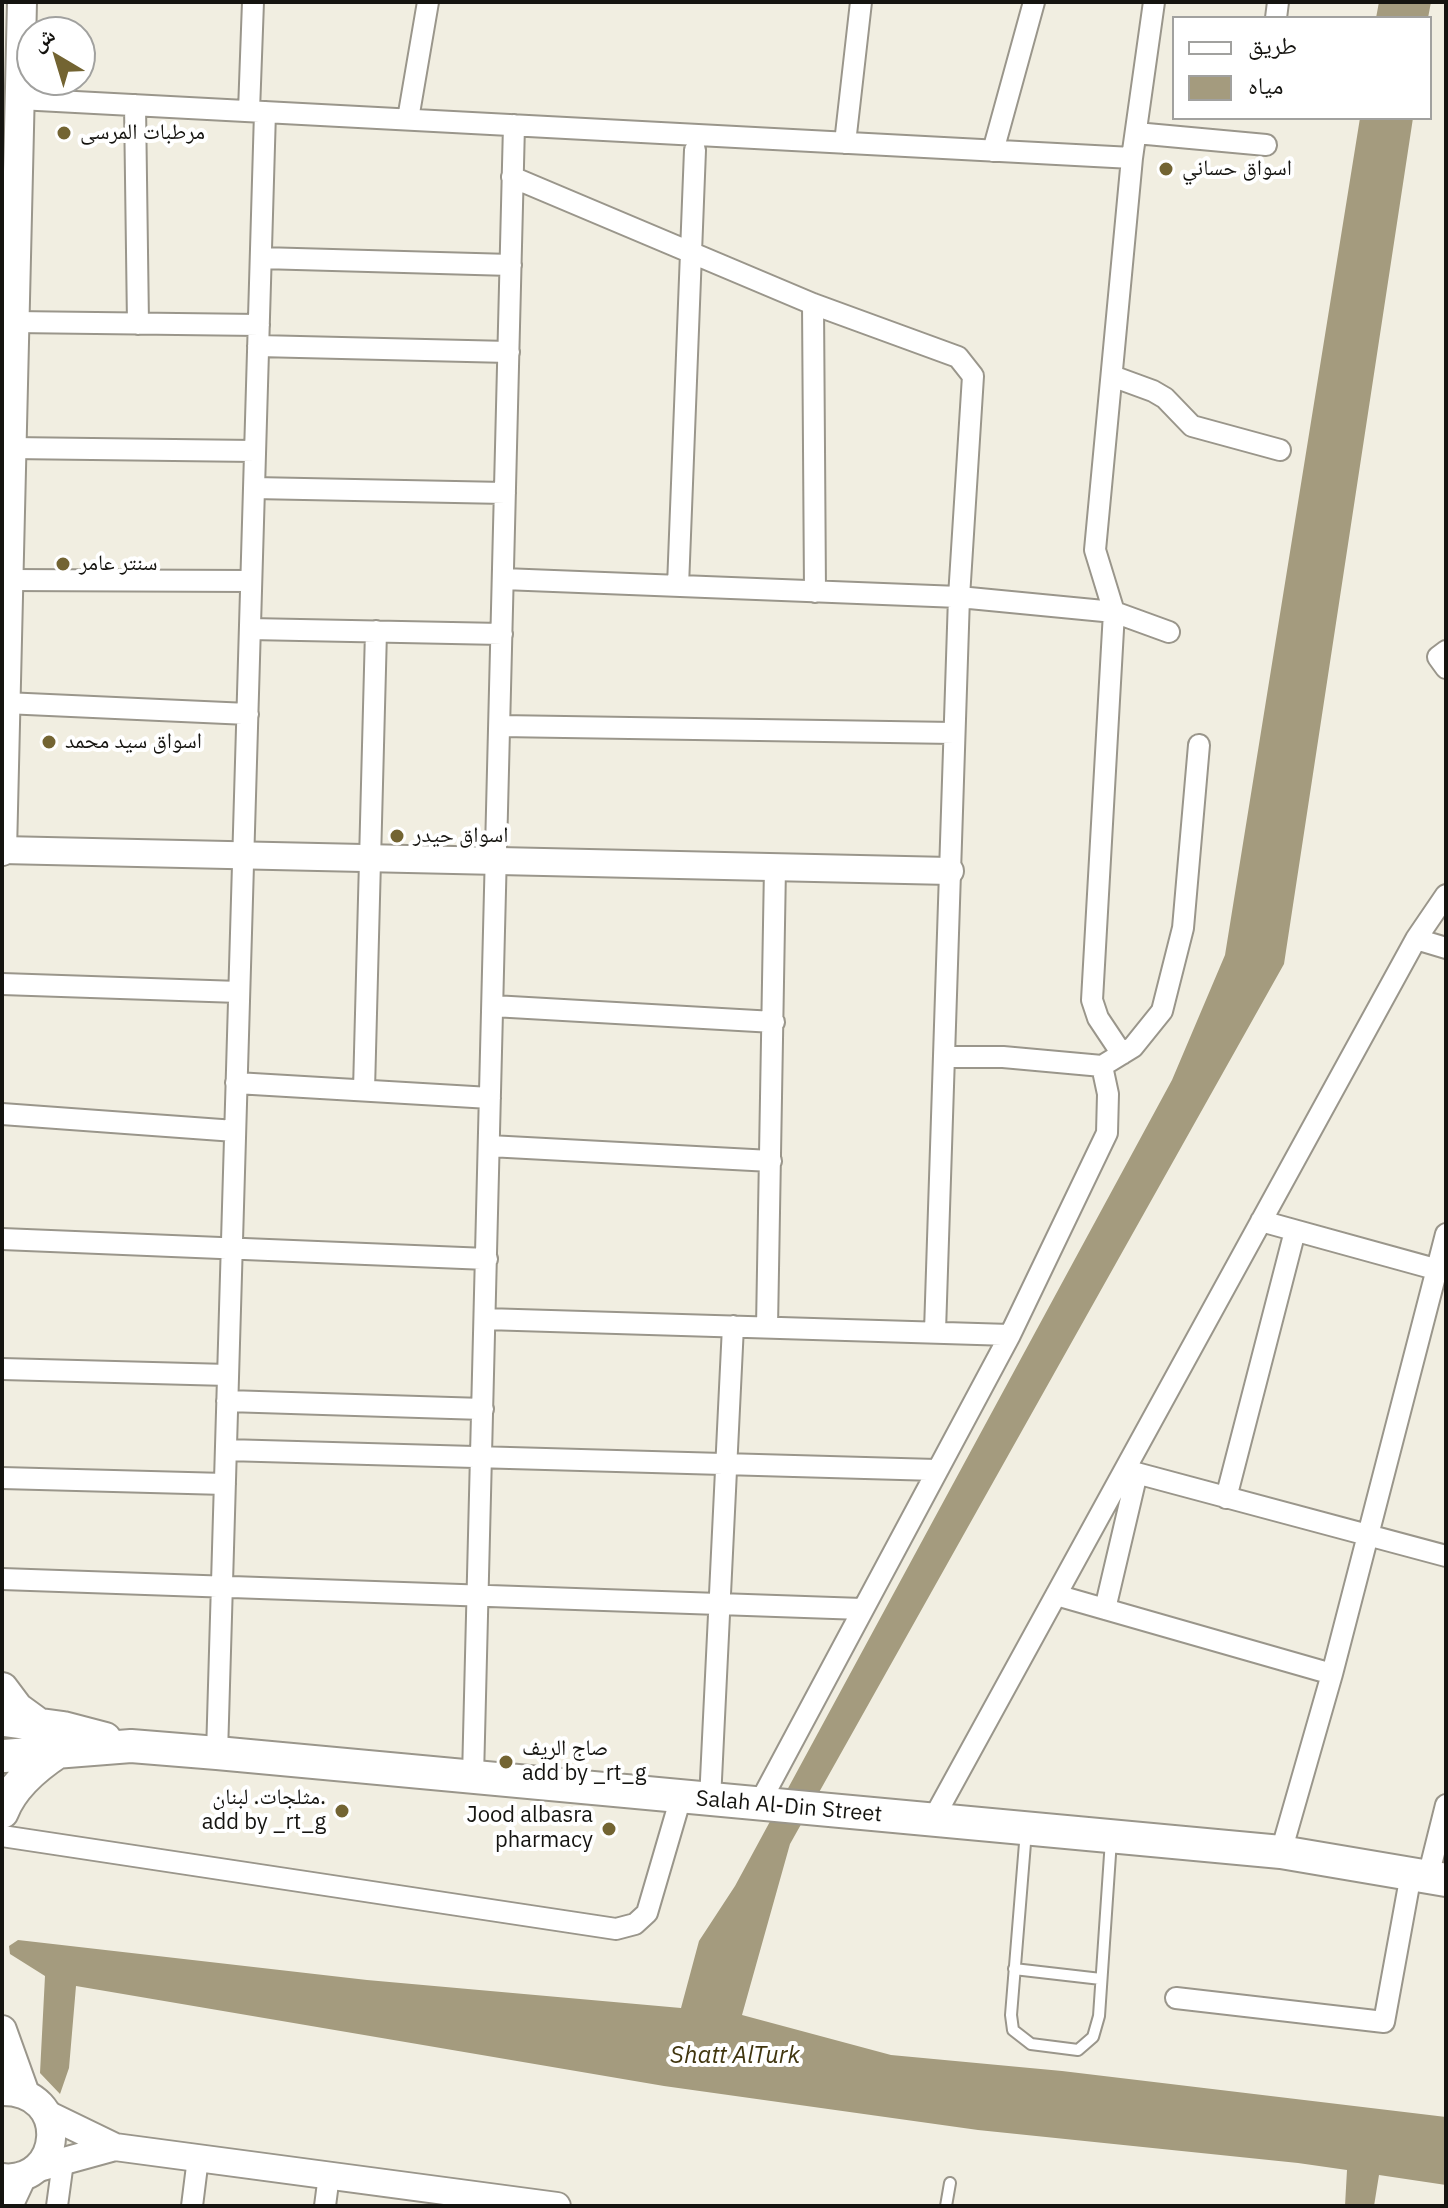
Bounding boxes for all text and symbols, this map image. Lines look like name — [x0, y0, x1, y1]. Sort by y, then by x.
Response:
north arrow — [16, 16, 96, 96]
legend — [1172, 16, 1432, 120]
text: ش — [24, 20, 60, 57]
text: طريق — [1248, 29, 1297, 61]
text: مياه — [1248, 69, 1283, 101]
place label: مرطبات المرسى — [80, 120, 205, 146]
marker: مرطبات المرسى — [55, 124, 73, 142]
place label: اسواق حساني — [1182, 156, 1292, 182]
marker: اسواق حساني — [1157, 160, 1175, 178]
place label: سنتر عامر — [79, 551, 157, 577]
marker: سنتر عامر — [54, 555, 72, 573]
place label: اسواق سيد محمد — [65, 729, 202, 755]
marker: اسواق سيد محمد — [40, 733, 58, 751]
place label: اسواق حيدر — [413, 823, 509, 849]
marker: اسواق حيدر — [388, 827, 406, 845]
place label: صاج الريف add by _rt_g — [522, 1736, 646, 1788]
marker: صاج الريف add by _rt_g — [497, 1753, 515, 1771]
place label: مثلجات. لبنان. add by _rt_g — [202, 1785, 326, 1836]
street label: Salah Al-Din Street — [695, 1786, 883, 1828]
marker: مثلجات. لبنان. add by _rt_g — [333, 1802, 351, 1820]
place label: Jood albasra pharmacy — [467, 1803, 593, 1854]
marker: Jood albasra pharmacy — [600, 1820, 618, 1838]
water label: Shatt AlTurk — [670, 2042, 800, 2070]

